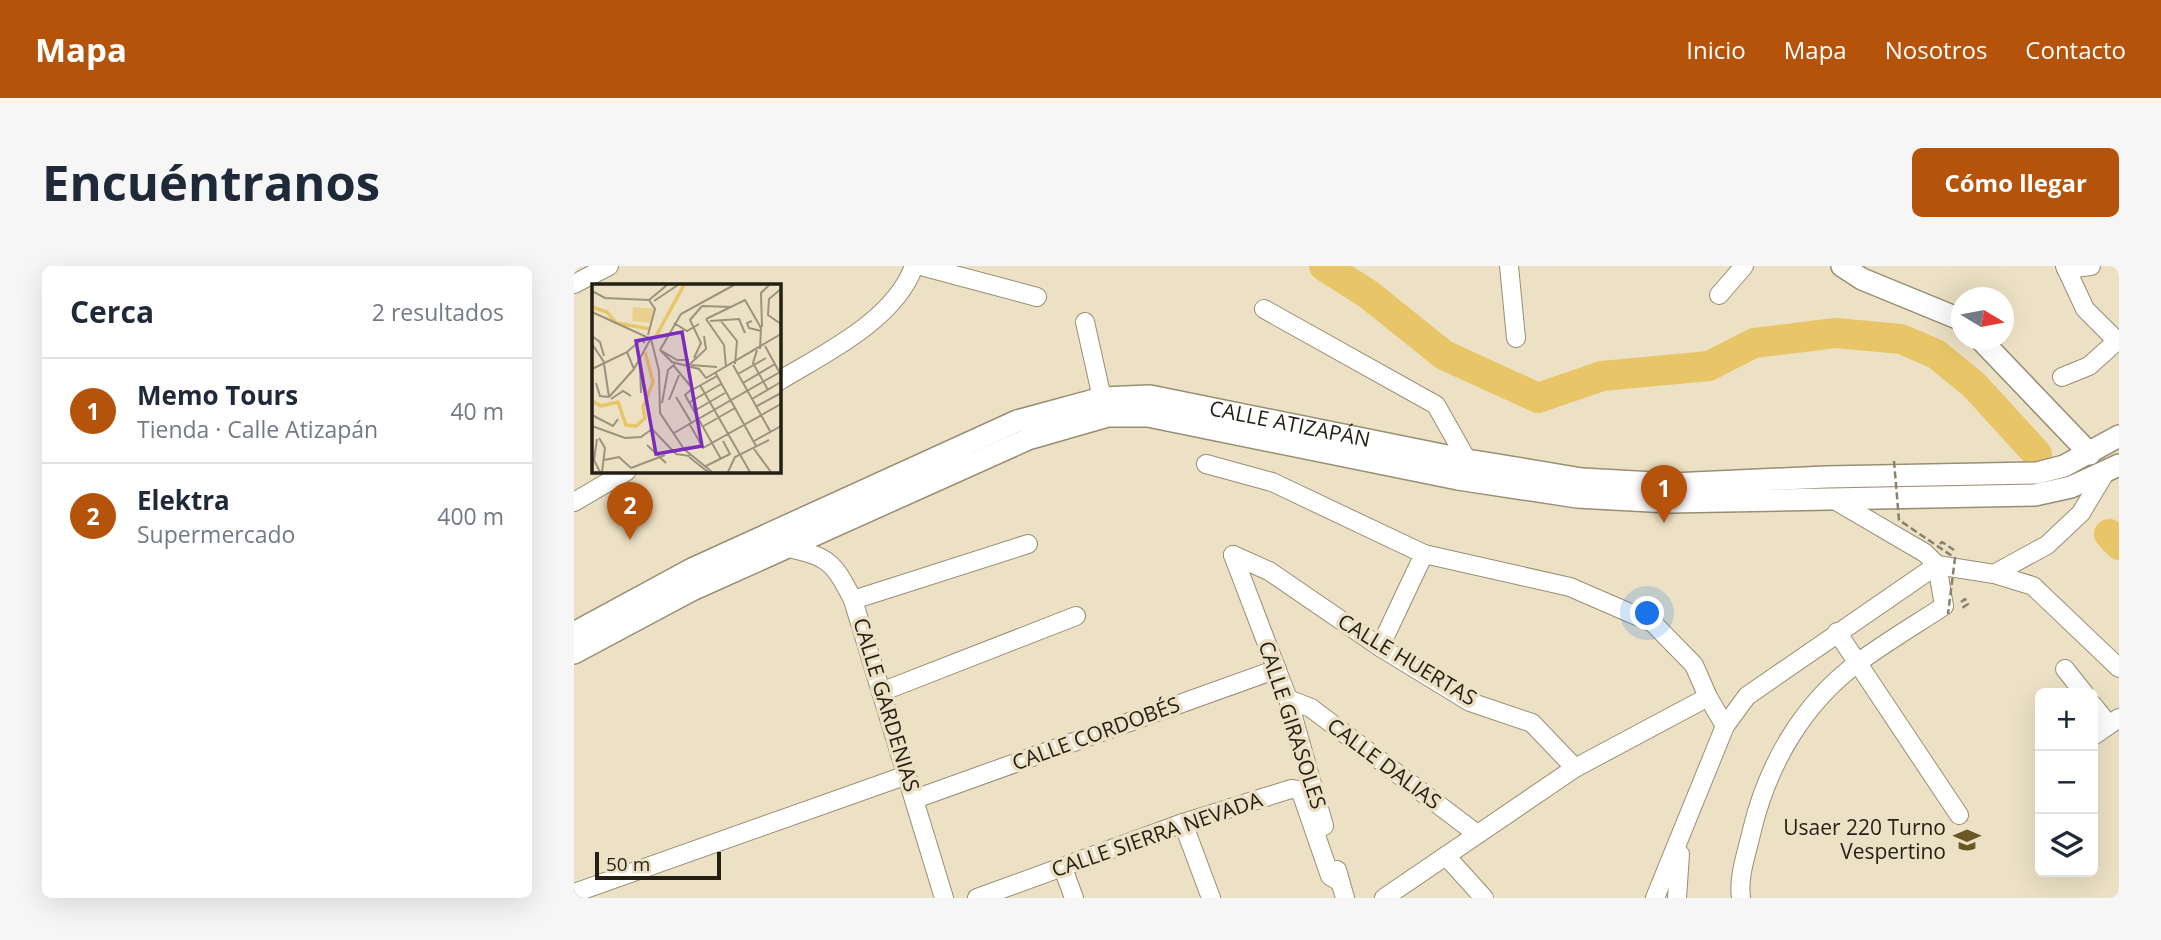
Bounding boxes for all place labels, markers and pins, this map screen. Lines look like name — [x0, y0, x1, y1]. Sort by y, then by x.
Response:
pin: 1 — [1641, 465, 1687, 523]
pin: 2 — [607, 482, 653, 540]
place label: Usaer 220 Turno Vespertino — [1783, 813, 1946, 865]
school or university icon: Usaer 220 Turno Vespertino — [1952, 825, 1982, 855]

